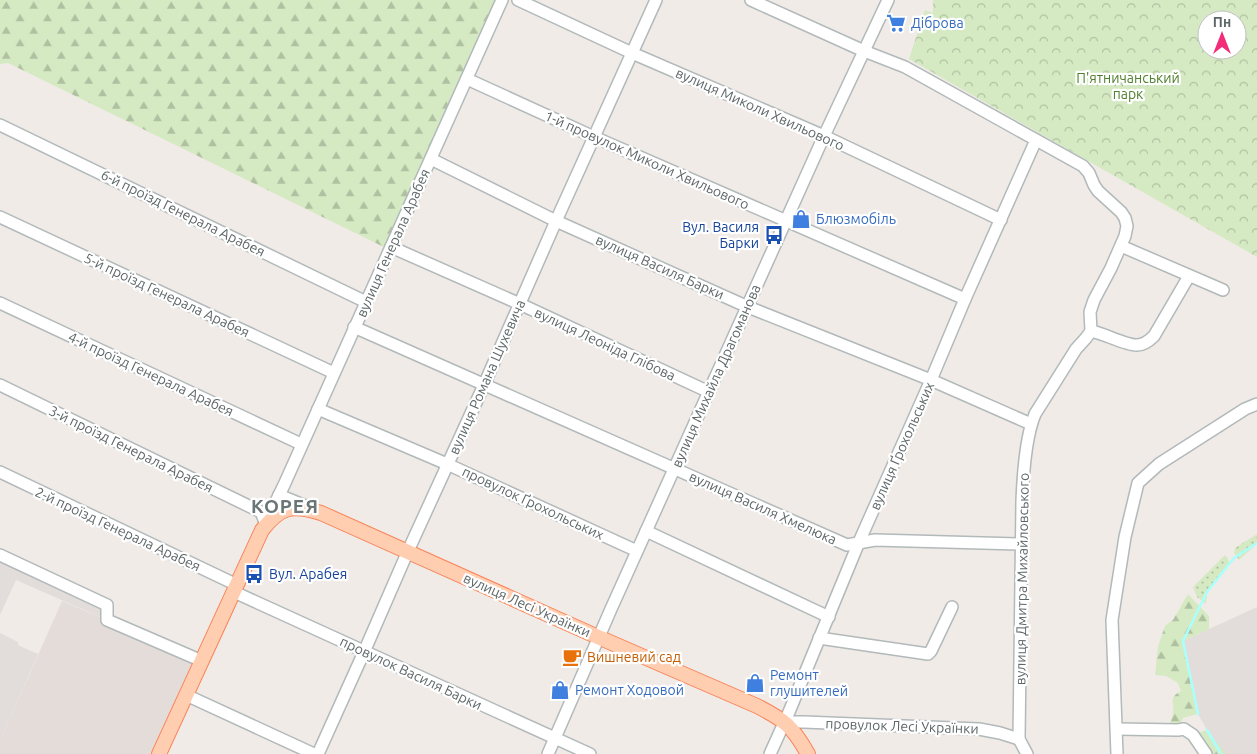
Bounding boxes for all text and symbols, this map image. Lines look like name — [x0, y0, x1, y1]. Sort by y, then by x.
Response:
north arrow — [1197, 10, 1247, 60]
supermarket icon: Діброва — [885, 12, 907, 34]
text: Пн — [1213, 14, 1231, 30]
place label: Діброва — [911, 15, 964, 31]
street label: вулиця Миколи Хвильового — [673, 65, 847, 153]
park label: П'ятничанський парк — [1076, 70, 1180, 102]
street label: 1-й провулок Миколи Хвильового — [542, 108, 752, 212]
street label: 6-й проїзд Генерала Арабея — [98, 166, 268, 260]
street label: вулиця Генерала Арабея — [353, 166, 433, 320]
shop icon: Блюзмобіль — [790, 208, 812, 230]
place label: Блюзмобіль — [816, 211, 896, 227]
place label: Вул. Василя Барки — [682, 219, 759, 251]
bus stop icon: Вул. Василя Барки — [763, 224, 785, 246]
street label: вулиця Василя Барки — [593, 231, 727, 303]
street label: 5-й проїзд Генерала Арабея — [82, 250, 252, 340]
street label: вулиця Михайла Драгоманова — [668, 282, 764, 470]
street label: вулиця Романа Шухевича — [446, 297, 528, 457]
street label: вулиця Леоніда Глібова — [532, 304, 678, 384]
street label: 4-й проїзд Генерала Арабея — [66, 329, 236, 419]
street label: вулиця Ґрохольських — [867, 379, 937, 513]
street label: 3-й проїзд Генерала Арабея — [46, 402, 216, 496]
street label: провулок Ґрохольських — [460, 463, 606, 543]
street label: вулиця Василя Хмелюка — [687, 468, 839, 548]
street label: вулиця Дмитра Михайловського — [1012, 473, 1032, 685]
street label: 2-й проїзд Генерала Арабея — [33, 484, 203, 574]
district label: КОРЕЯ — [251, 495, 319, 517]
bus stop icon: Вул. Арабея — [243, 563, 265, 585]
place label: Вул. Арабея — [269, 566, 347, 582]
street label: вулиця Лесі Українки — [461, 570, 593, 640]
street label: провулок Василя Барки — [337, 633, 485, 713]
cafe icon: Вишневий сад — [561, 646, 583, 668]
place label: Вишневий сад — [587, 649, 681, 665]
place label: Ремонт глушителей — [770, 667, 848, 699]
shop icon: Ремонт глушителей — [744, 672, 766, 694]
shop icon: Ремонт Ходовой — [549, 679, 571, 701]
place label: Ремонт Ходовой — [575, 682, 684, 698]
street label: провулок Лесі Українки — [825, 715, 979, 737]

